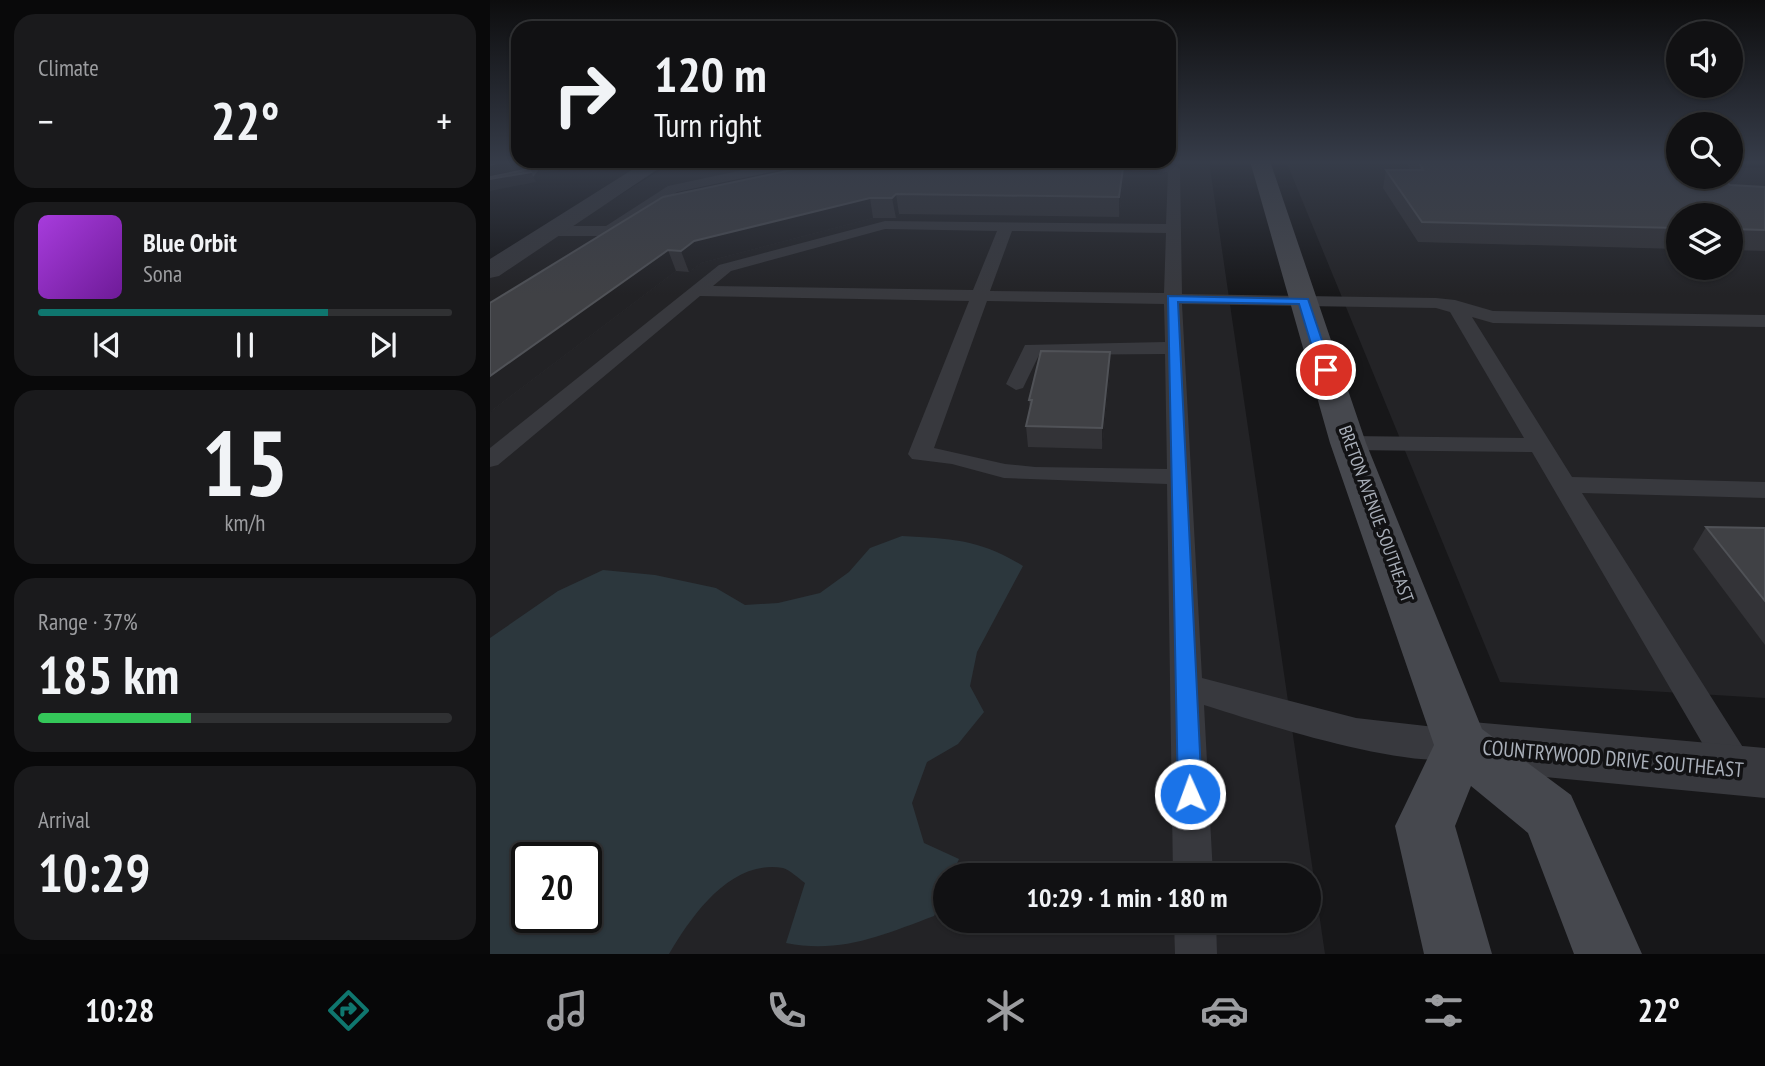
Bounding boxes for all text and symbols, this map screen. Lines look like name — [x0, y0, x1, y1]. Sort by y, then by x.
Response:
map controls — [1666, 21, 1743, 280]
button: sound — [1666, 21, 1743, 98]
text: 120 m — [654, 42, 767, 106]
icon: right — [539, 49, 630, 140]
text: Climate — [38, 53, 99, 82]
text: 22° — [211, 87, 279, 154]
text: − — [38, 96, 54, 145]
text: + — [436, 96, 452, 145]
text: Turn right — [654, 104, 762, 146]
button: search — [1666, 112, 1743, 189]
button: layers — [1666, 203, 1743, 280]
text: Blue Orbit — [143, 226, 237, 259]
text: Sona — [143, 259, 182, 288]
icon: previous — [88, 326, 126, 364]
icon: pause — [226, 326, 264, 364]
icon: next — [364, 326, 402, 364]
pin — [1296, 340, 1356, 400]
icon: arrive — [1307, 351, 1345, 389]
text: 15 — [202, 403, 289, 521]
street label: BRETON AVENUE SOUTHEAST — [1334, 422, 1419, 605]
text: km/h — [225, 508, 265, 537]
text: Range · 37% — [38, 607, 138, 636]
text: 185 km — [38, 641, 179, 708]
street label: COUNTRYWOOD DRIVE SOUTHEAST — [1481, 734, 1745, 783]
position arrow — [1153, 757, 1227, 831]
text: Arrival — [38, 805, 90, 834]
text: 10:29 — [38, 839, 150, 906]
speed limit sign: 20 — [511, 842, 602, 933]
text: 10:29 · 1 min · 180 m — [1027, 881, 1227, 914]
icon: directions — [324, 986, 373, 1035]
icon: music — [543, 986, 592, 1035]
icon: phone — [762, 986, 811, 1035]
icon: climate — [981, 986, 1030, 1035]
icon: car — [1200, 986, 1249, 1035]
icon: filters — [1419, 986, 1468, 1035]
text: 10:28 — [85, 989, 154, 1031]
text: 22° — [1638, 989, 1680, 1031]

